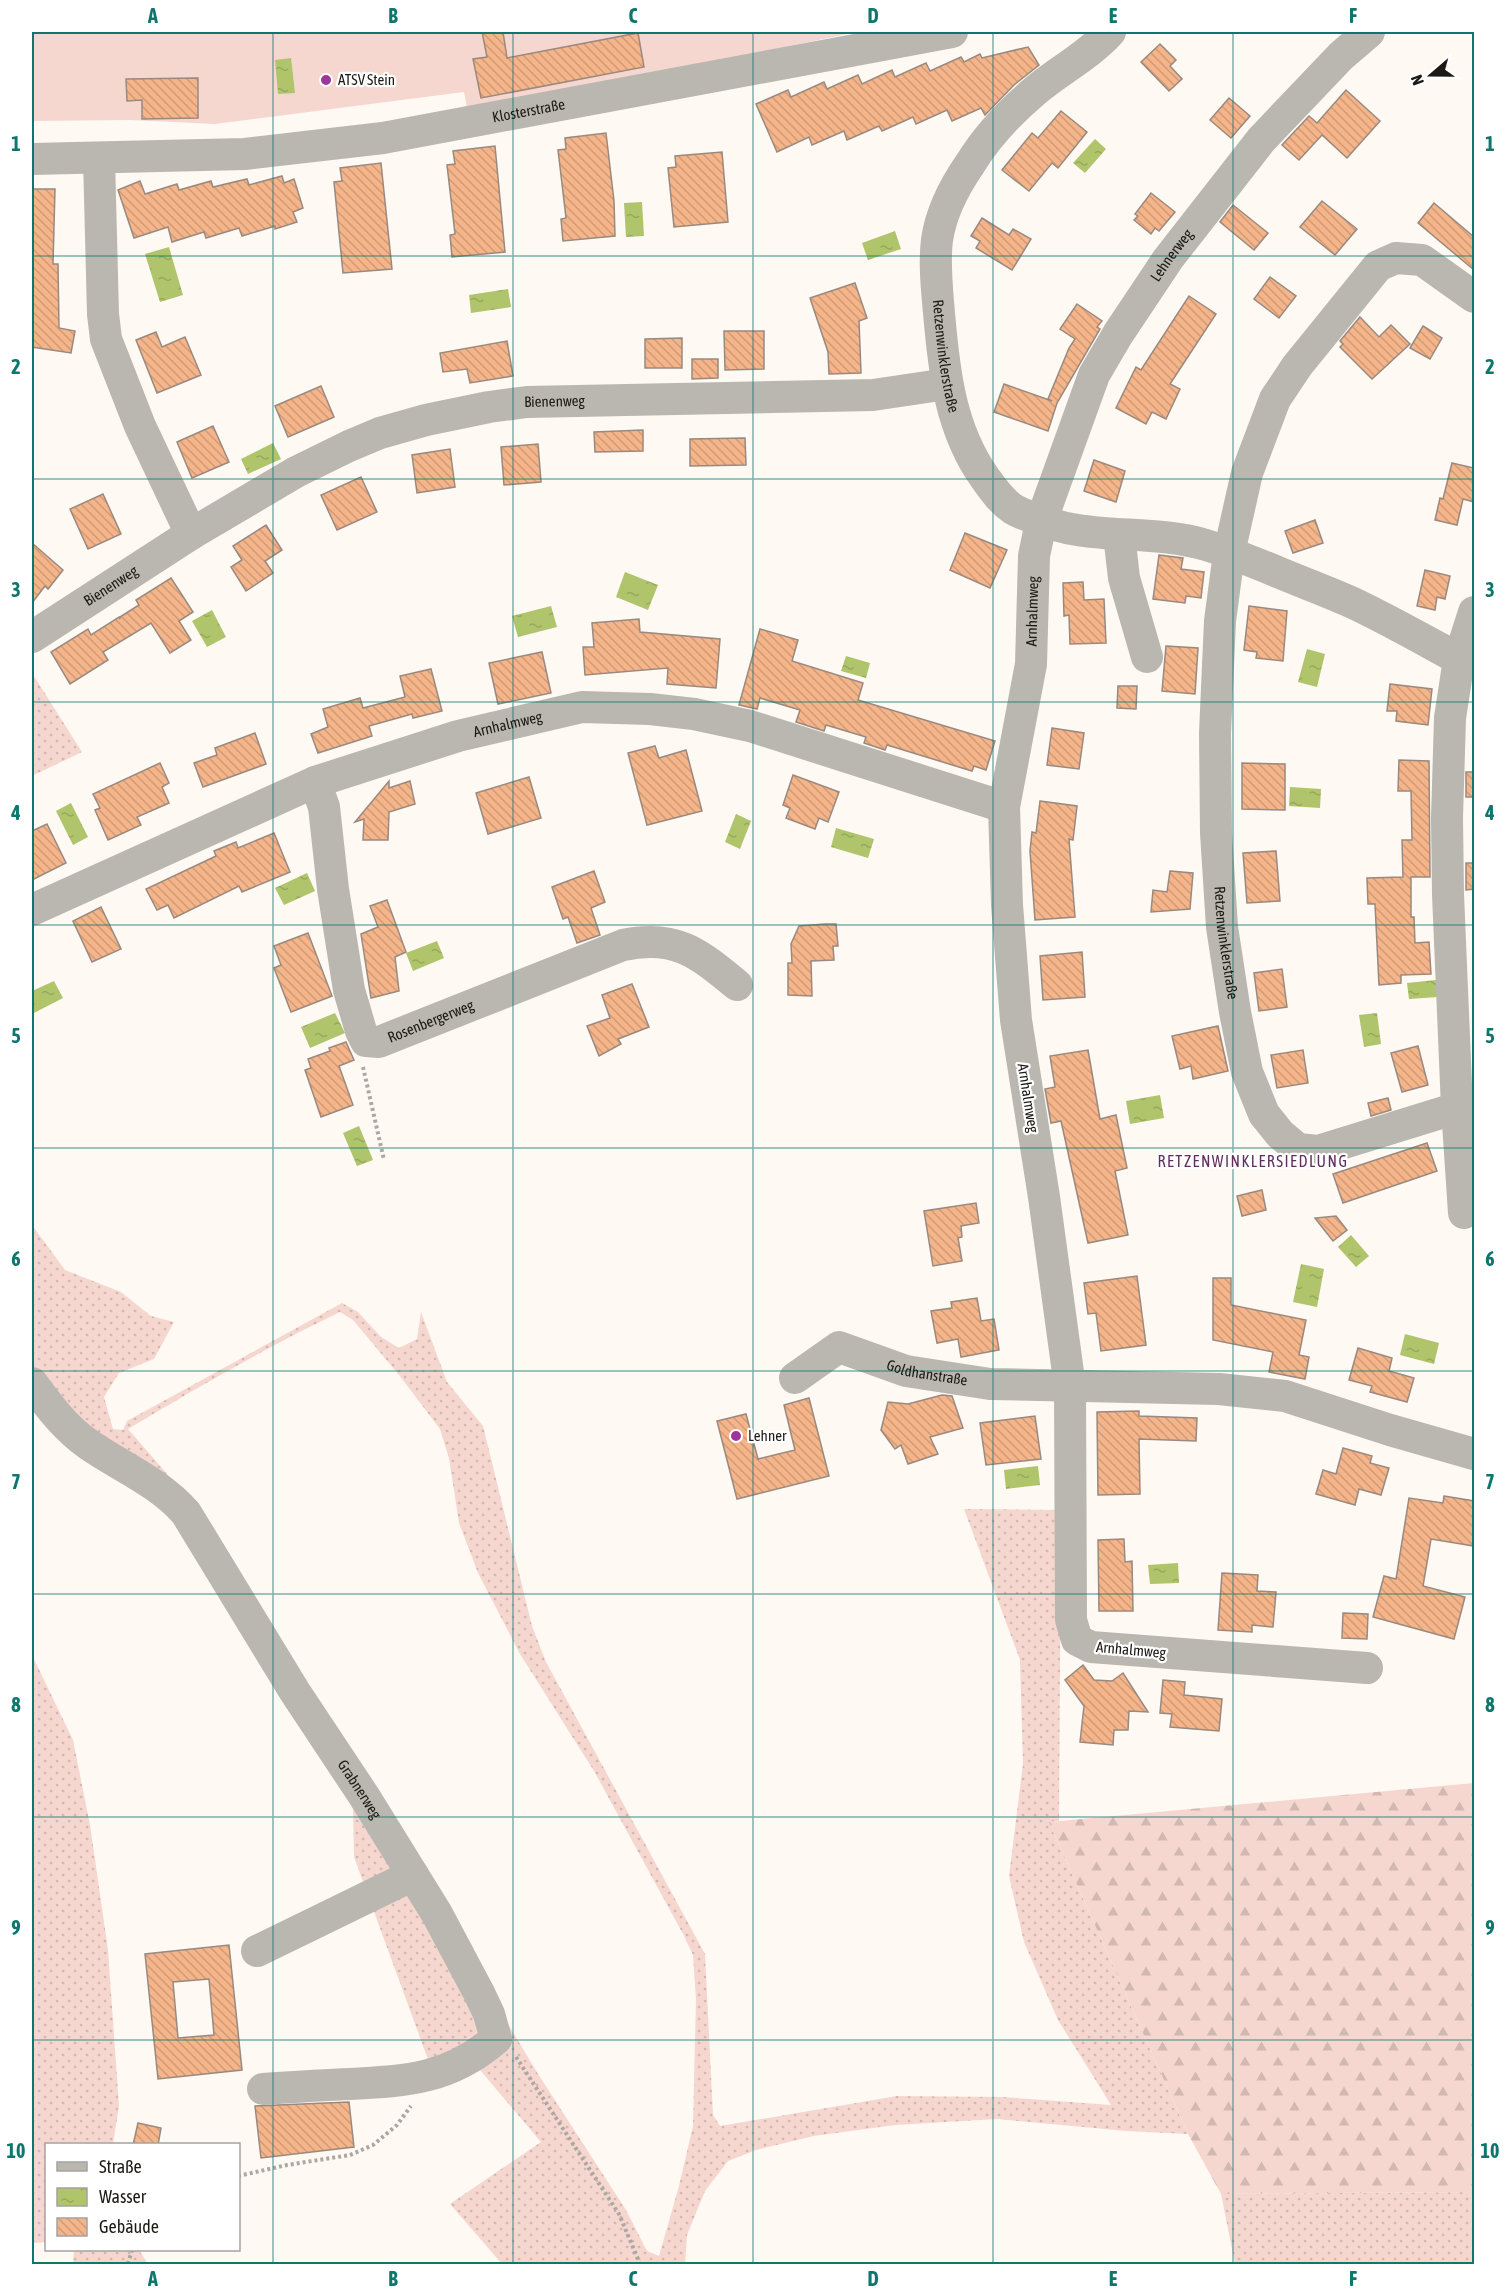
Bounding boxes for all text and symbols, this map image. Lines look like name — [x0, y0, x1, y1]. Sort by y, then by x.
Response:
text: A — [147, 4, 158, 27]
text: B — [388, 4, 398, 27]
text: C — [629, 4, 638, 27]
text: D — [867, 4, 879, 27]
text: E — [1109, 4, 1118, 27]
text: F — [1349, 4, 1357, 27]
north arrow — [1401, 45, 1461, 105]
place label: ATSV Stein — [338, 71, 395, 88]
marker: ATSV Stein — [319, 73, 333, 87]
text: N — [1407, 73, 1427, 88]
street label: Klosterstraße — [491, 95, 566, 125]
text: 1 — [11, 132, 21, 155]
text: 1 — [1485, 132, 1495, 155]
street label: Lehnerweg — [1147, 225, 1196, 284]
street label: Retzenwinklerstraße — [930, 299, 963, 415]
text: 2 — [11, 355, 21, 378]
text: 2 — [1485, 355, 1495, 378]
street label: Bienenweg — [524, 392, 586, 410]
street label: Bienenweg — [80, 562, 141, 609]
street label: Arnhalmweg — [1022, 575, 1041, 647]
text: 3 — [11, 578, 21, 601]
text: 3 — [1485, 578, 1495, 601]
street label: Arnhalmweg — [472, 707, 544, 740]
text: 4 — [10, 801, 21, 824]
text: 4 — [1484, 801, 1495, 824]
street label: Retzenwinklerstraße — [1211, 886, 1242, 1001]
street label: Rosenbergerweg — [385, 996, 477, 1046]
text: 5 — [11, 1024, 21, 1047]
text: 5 — [1485, 1024, 1495, 1047]
street label: Arnhalmweg — [1015, 1062, 1042, 1134]
district label: RETZENWINKLERSIEDLUNG — [1158, 1152, 1348, 1170]
text: 6 — [11, 1247, 21, 1270]
text: 6 — [1485, 1247, 1495, 1270]
street label: Goldhanstraße — [884, 1356, 969, 1388]
place label: Lehner — [748, 1427, 787, 1444]
marker: Lehner — [729, 1429, 743, 1443]
text: 7 — [11, 1470, 21, 1493]
text: 7 — [1485, 1470, 1495, 1493]
street label: Arnhalmweg — [1095, 1638, 1167, 1661]
text: 8 — [11, 1693, 21, 1716]
text: 8 — [1485, 1693, 1495, 1716]
street label: Grabnerweg — [335, 1757, 385, 1822]
text: 9 — [11, 1916, 21, 1939]
text: 9 — [1485, 1916, 1495, 1939]
text: 10 — [7, 2139, 25, 2162]
text: 10 — [1481, 2139, 1499, 2162]
legend — [45, 2143, 240, 2251]
text: Straße — [99, 2156, 142, 2177]
text: Wasser — [99, 2186, 147, 2207]
text: Gebäude — [99, 2216, 159, 2237]
text: A — [147, 2267, 158, 2290]
text: B — [388, 2267, 398, 2290]
text: C — [629, 2267, 638, 2290]
text: D — [867, 2267, 879, 2290]
text: E — [1109, 2267, 1118, 2290]
text: F — [1349, 2267, 1357, 2290]

